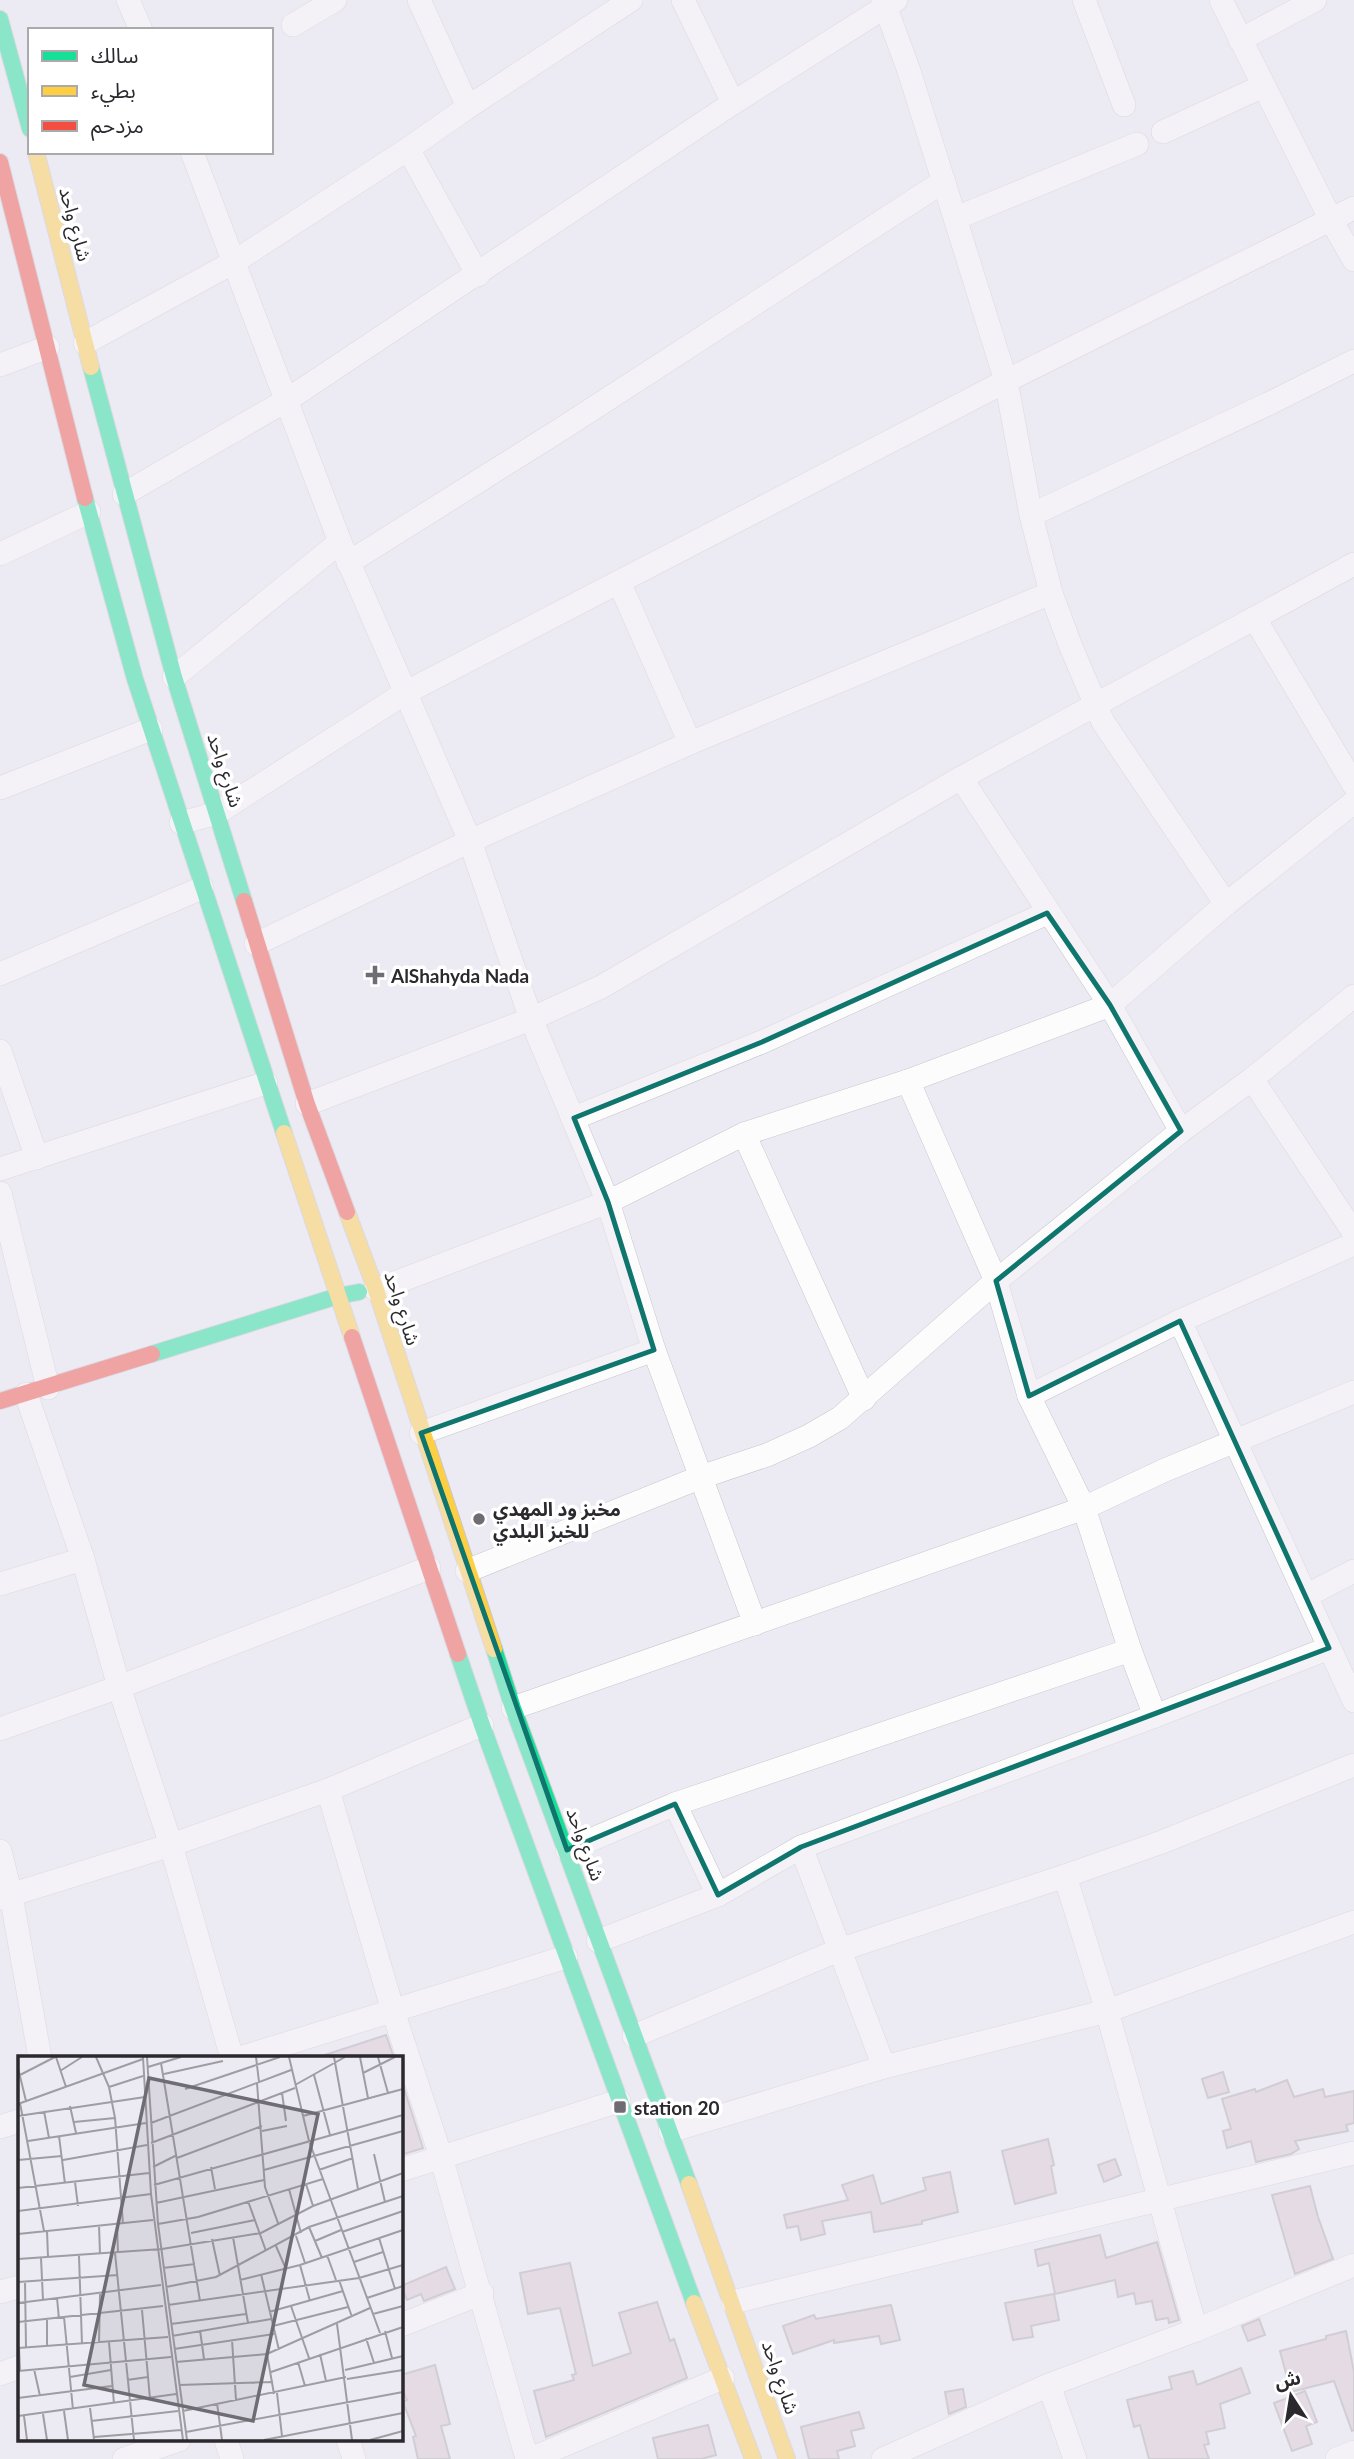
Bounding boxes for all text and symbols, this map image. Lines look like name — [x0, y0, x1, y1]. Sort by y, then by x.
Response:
legend — [28, 28, 273, 154]
text: سالك — [91, 42, 138, 67]
text: بطيء — [91, 77, 136, 107]
text: مزدحم — [91, 112, 144, 141]
street label: شارع واحد — [52, 184, 97, 265]
street label: شارع واحد — [200, 730, 249, 811]
place label: AlShahyda Nada — [390, 964, 529, 987]
marker: AlShahyda Nada — [365, 965, 385, 985]
street label: شارع واحد — [377, 1268, 426, 1349]
place label: مخبز ود المهدي للخبز البلدي — [493, 1497, 621, 1546]
marker: مخبز ود المهدي للخبز البلدي — [471, 1511, 487, 1527]
street label: شارع واحد — [559, 1804, 610, 1885]
inset map — [18, 2056, 402, 2442]
place label: station 20 — [634, 2096, 719, 2119]
marker: station 20 — [612, 2099, 628, 2115]
street label: شارع واحد — [755, 2337, 804, 2418]
north arrow — [1256, 2361, 1326, 2431]
text: ش — [1272, 2365, 1302, 2393]

